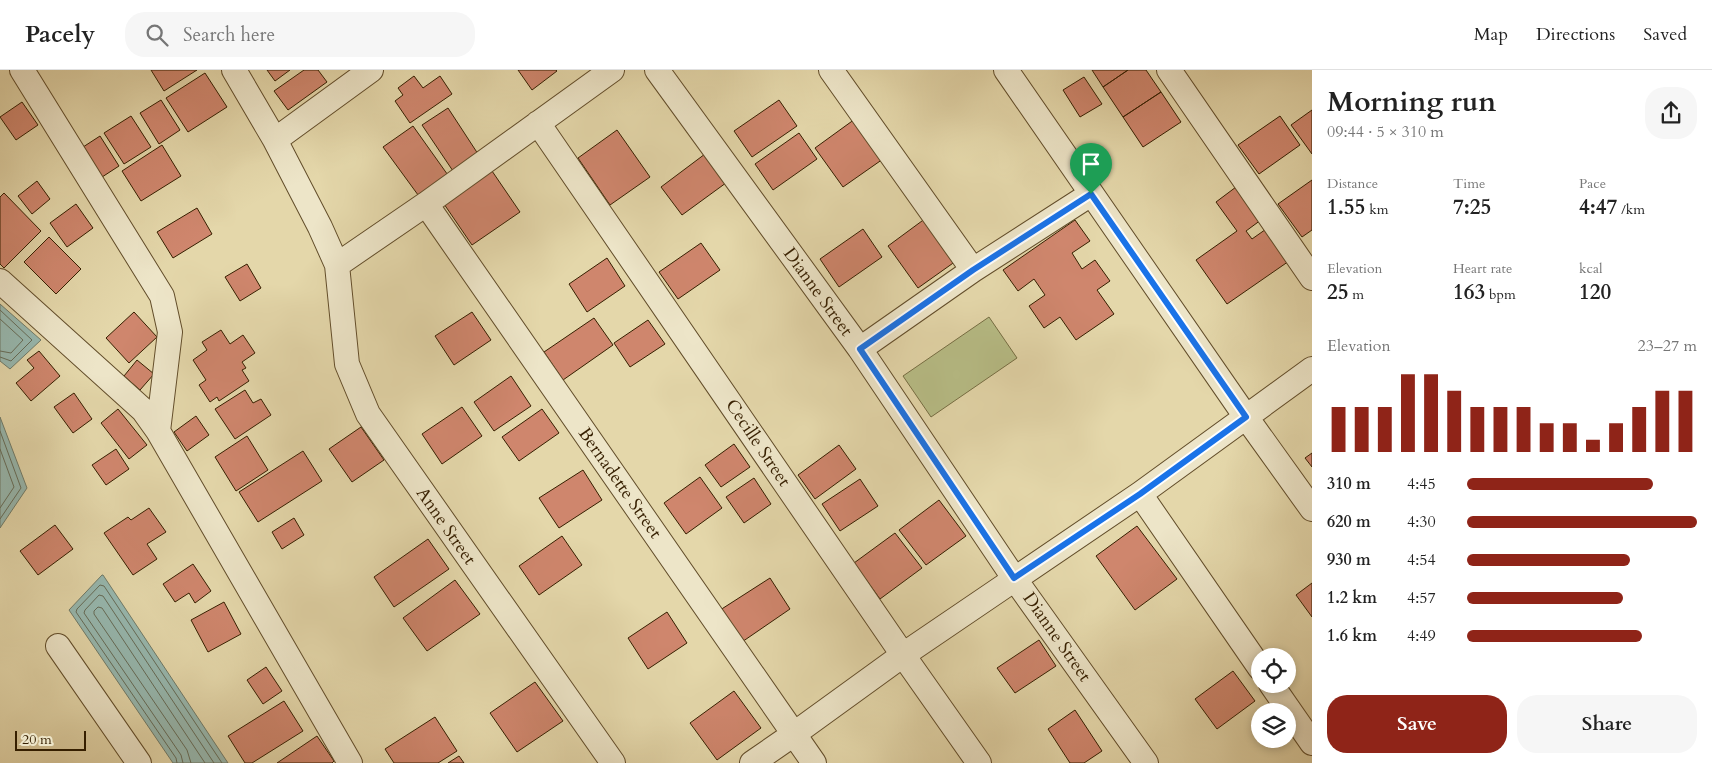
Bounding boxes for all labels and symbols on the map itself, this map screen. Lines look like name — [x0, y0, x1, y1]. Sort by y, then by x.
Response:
pin — [1070, 143, 1112, 194]
street label: Dianne Street — [777, 242, 859, 342]
street label: Cecille Street — [719, 394, 797, 492]
street label: Bernadette Street — [572, 422, 668, 544]
street label: Anne Street — [410, 482, 482, 570]
street label: Dianne Street — [1017, 587, 1097, 687]
scale bar — [15, 728, 86, 751]

